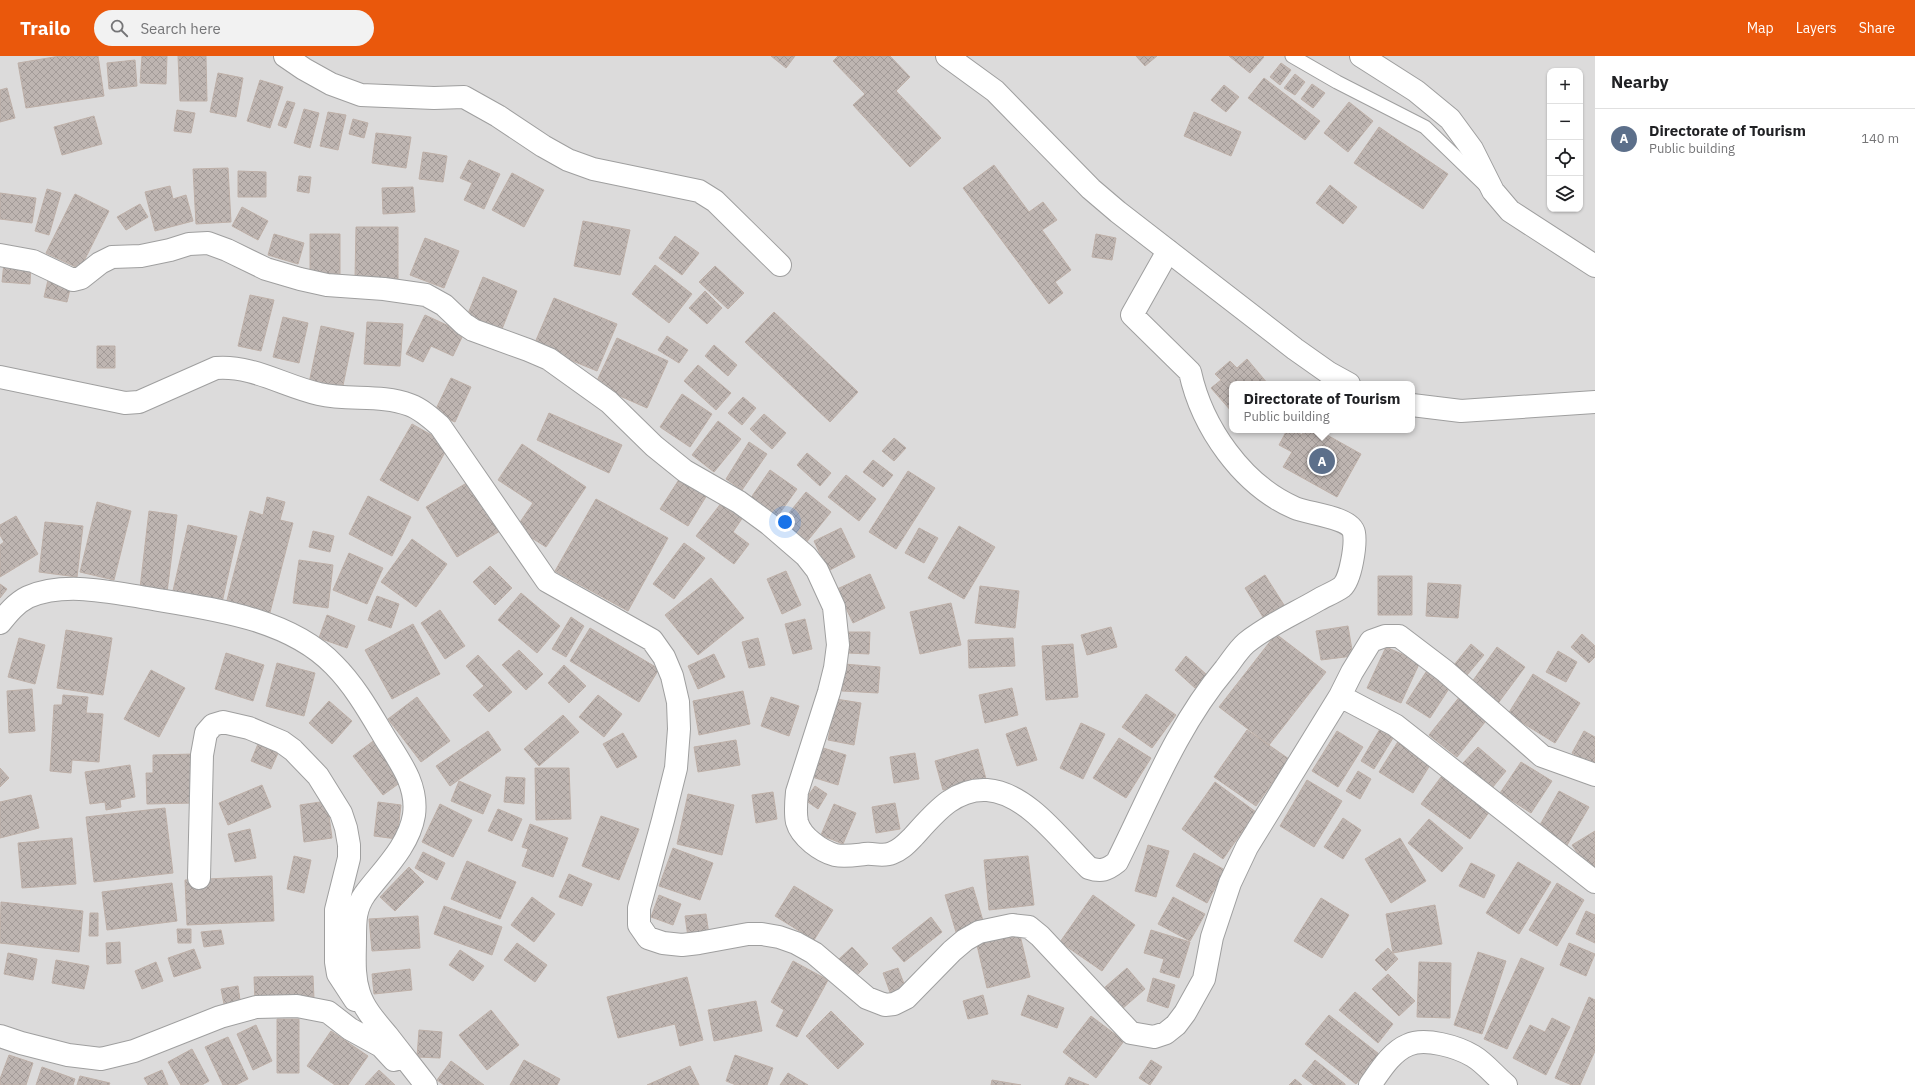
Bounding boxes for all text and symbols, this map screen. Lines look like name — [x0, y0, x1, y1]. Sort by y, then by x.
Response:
search box — [94, 10, 374, 46]
text: Trailo — [20, 16, 70, 40]
icon: search — [108, 17, 130, 39]
text: Search here — [140, 19, 221, 38]
text: Map — [1747, 19, 1774, 37]
text: Layers — [1796, 19, 1837, 37]
text: Share — [1859, 19, 1895, 37]
map controls — [1547, 68, 1583, 212]
button: + — [1547, 68, 1583, 104]
text: Nearby — [1611, 71, 1669, 93]
button: − — [1547, 104, 1583, 140]
text: Directorate of Tourism — [1649, 121, 1806, 140]
text: A — [1620, 130, 1628, 147]
text: 140 m — [1861, 130, 1899, 147]
button: locate — [1547, 140, 1583, 176]
text: Public building — [1649, 140, 1735, 157]
button: layers — [1547, 176, 1583, 212]
popup — [1229, 381, 1415, 433]
text: Directorate of Tourism — [1244, 389, 1400, 408]
text: Public building — [1244, 408, 1330, 425]
pin: A — [1309, 446, 1335, 476]
your location — [775, 512, 795, 532]

